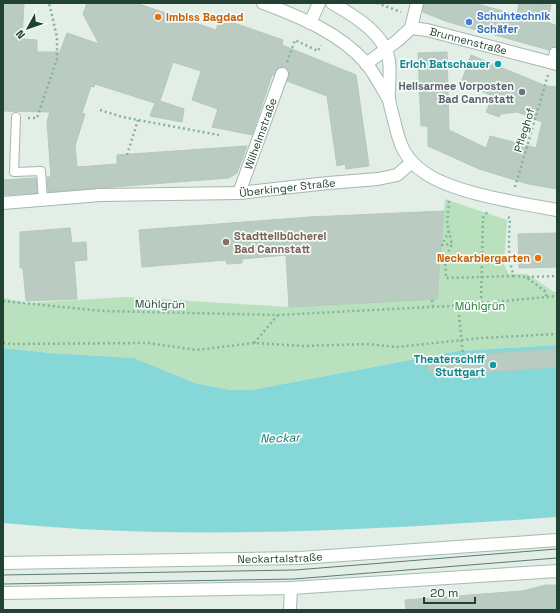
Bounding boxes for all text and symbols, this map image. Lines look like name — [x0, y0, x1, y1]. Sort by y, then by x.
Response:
north arrow — [8, 8, 48, 48]
place label: Schuhtechnik Schäfer — [477, 9, 551, 36]
place label: Imbiss Bagdad — [166, 10, 243, 24]
marker: Imbiss Bagdad — [153, 12, 163, 22]
marker: Schuhtechnik Schäfer — [464, 17, 474, 27]
street label: Brunnenstraße — [428, 24, 509, 58]
text: N — [13, 27, 28, 42]
place label: Erich Batschauer — [400, 57, 491, 71]
marker: Erich Batschauer — [493, 59, 503, 69]
place label: Heilsarmee Vorposten Bad Cannstatt — [399, 79, 514, 106]
marker: Heilsarmee Vorposten Bad Cannstatt — [517, 87, 527, 97]
street label: Wilhelmstraße — [241, 96, 280, 171]
street label: Pfleghof — [511, 106, 537, 154]
street label: Überkinger Straße — [238, 175, 336, 200]
place label: Stadtteilbücherei Bad Cannstatt — [234, 229, 327, 256]
marker: Stadtteilbücherei Bad Cannstatt — [221, 237, 231, 247]
place label: Neckarbiergarten — [437, 251, 530, 265]
marker: Neckarbiergarten — [533, 253, 543, 263]
street label: Mühlgrün — [135, 297, 185, 311]
park label: Mühlgrün — [455, 299, 505, 313]
place label: Theaterschiff Stuttgart — [414, 352, 486, 379]
marker: Theaterschiff Stuttgart — [488, 360, 498, 370]
water label: Neckar — [260, 429, 302, 447]
street label: Neckartalstraße — [237, 549, 323, 566]
scale bar — [424, 579, 475, 605]
text: 20 m — [430, 585, 458, 601]

